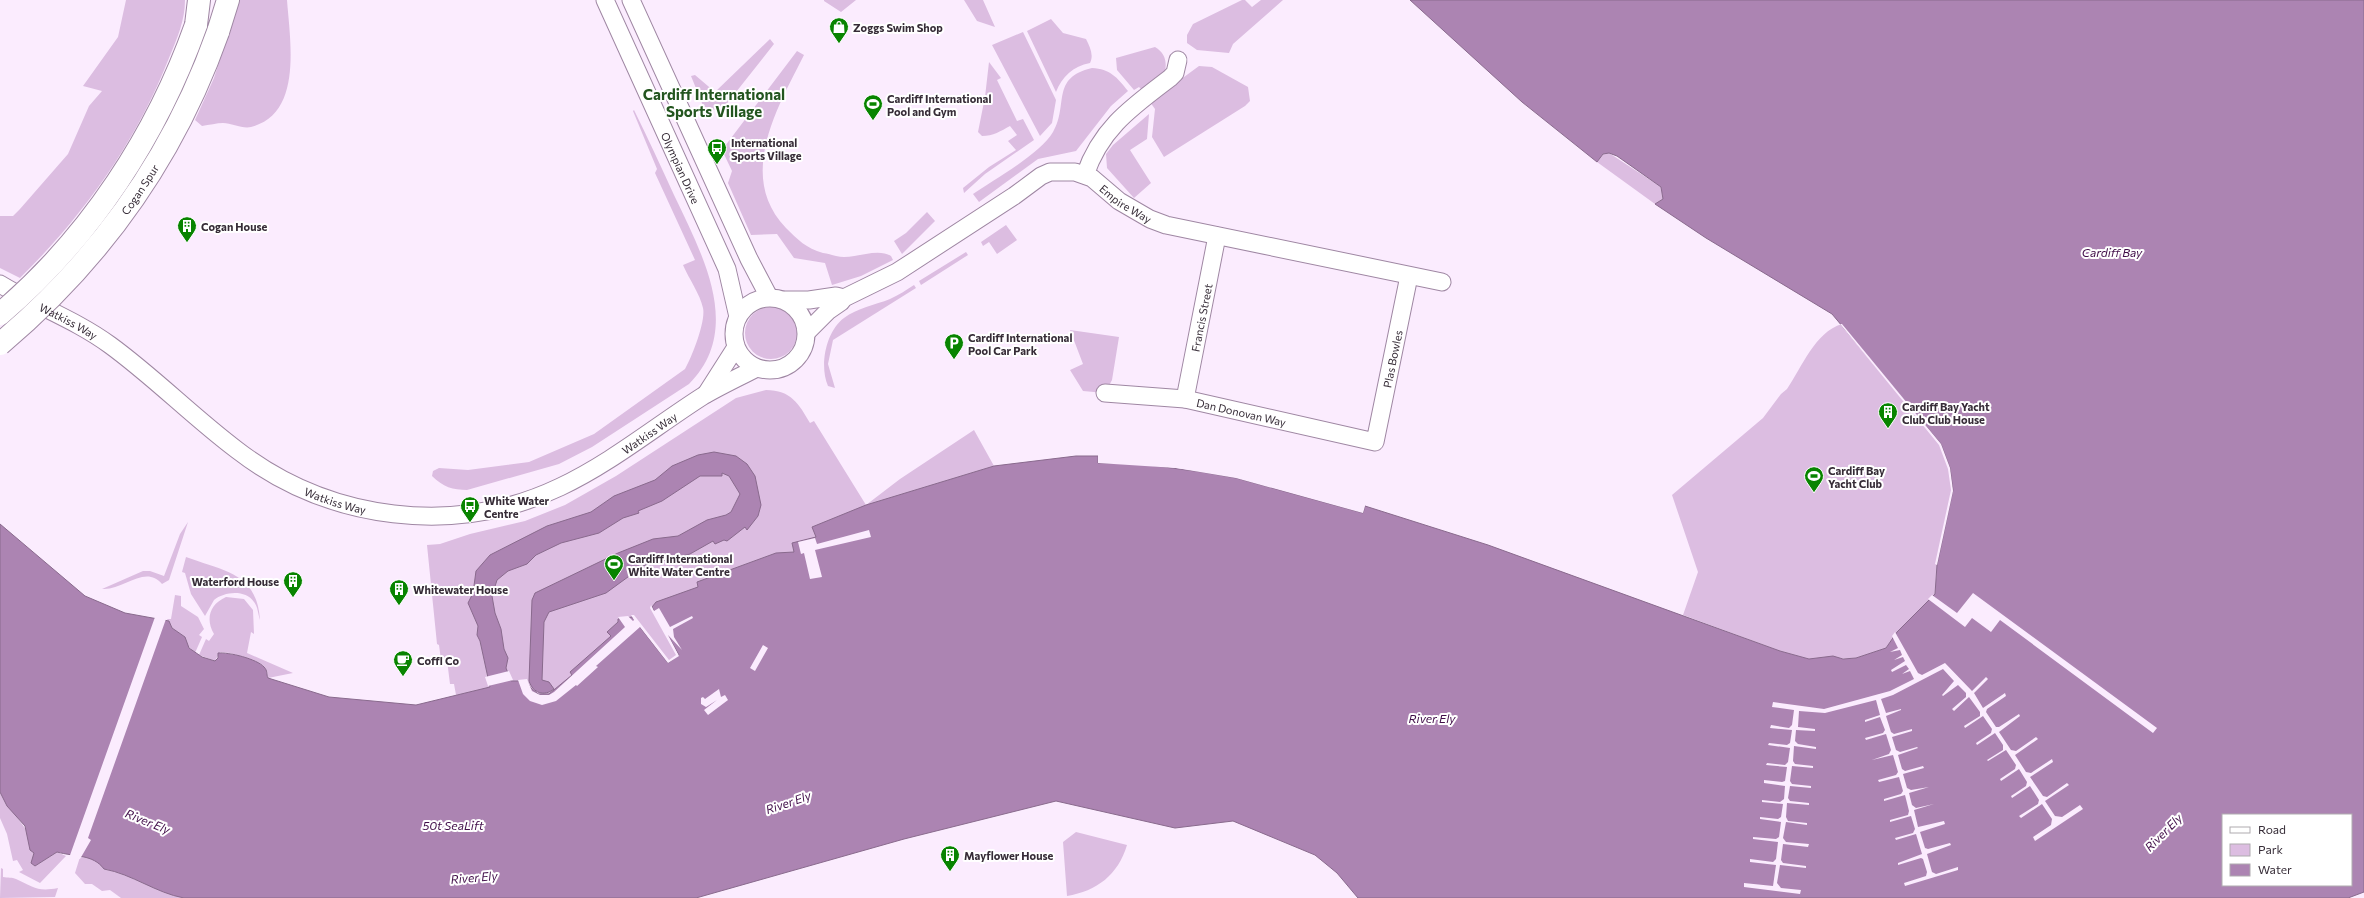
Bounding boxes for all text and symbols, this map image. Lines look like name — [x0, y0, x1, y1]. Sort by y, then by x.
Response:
shop icon: Zoggs Swim Shop — [828, 16, 850, 44]
place label: Zoggs Swim Shop — [853, 21, 943, 34]
district label: Cardiff International Sports Village — [643, 85, 785, 120]
place label: Cardiff International Pool and Gym — [887, 92, 991, 118]
sports icon: Cardiff International Pool and Gym — [862, 93, 884, 121]
street label: Olympian Drive — [659, 130, 703, 206]
place label: International Sports Village — [731, 136, 802, 162]
bus stop icon: International Sports Village — [706, 137, 728, 165]
street label: Cogan Spur — [118, 161, 161, 217]
street label: Empire Way — [1097, 181, 1154, 225]
building icon: Cogan House — [176, 215, 198, 243]
place label: Cogan House — [201, 220, 268, 233]
water label: Cardiff Bay — [2082, 245, 2143, 259]
street label: Francis Street — [1188, 282, 1214, 353]
street label: Watkiss Way — [38, 300, 100, 342]
street label: Plas Bowles — [1380, 329, 1404, 389]
place label: Cardiff International Pool Car Park — [968, 331, 1072, 357]
parking icon: Cardiff International Pool Car Park — [943, 332, 965, 360]
street label: Dan Donovan Way — [1195, 395, 1288, 428]
place label: Cardiff Bay Yacht Club Club House — [1902, 400, 1990, 426]
building icon: Cardiff Bay Yacht Club Club House — [1877, 401, 1899, 429]
street label: Watkiss Way — [619, 409, 679, 456]
place label: Cardiff Bay Yacht Club — [1828, 464, 1885, 490]
sports icon: Cardiff Bay Yacht Club — [1803, 465, 1825, 493]
street label: Watkiss Way — [303, 484, 368, 516]
place label: White Water Centre — [484, 494, 550, 520]
bus stop icon: White Water Centre — [459, 495, 481, 523]
place label: Cardiff International White Water Centre — [628, 552, 732, 578]
sports icon: Cardiff International White Water Centre — [603, 553, 625, 581]
building icon: Waterford House — [282, 570, 304, 598]
place label: Waterford House — [192, 575, 279, 588]
building icon: Whitewater House — [388, 578, 410, 606]
place label: Whitewater House — [413, 583, 508, 596]
cafe icon: Coffi Co — [392, 649, 414, 677]
place label: Coffi Co — [417, 654, 459, 667]
water label: River Ely — [1409, 711, 1456, 725]
water label: River Ely — [764, 787, 813, 816]
water label: River Ely — [124, 806, 173, 837]
water label: River Ely — [2141, 810, 2185, 854]
legend — [2222, 814, 2352, 886]
water label: 50t SeaLift — [422, 818, 485, 832]
text: Road — [2258, 822, 2286, 836]
text: Park — [2258, 842, 2284, 856]
building icon: Mayflower House — [939, 844, 961, 872]
place label: Mayflower House — [964, 849, 1054, 862]
text: Water — [2258, 862, 2292, 876]
water label: River Ely — [450, 868, 499, 886]

